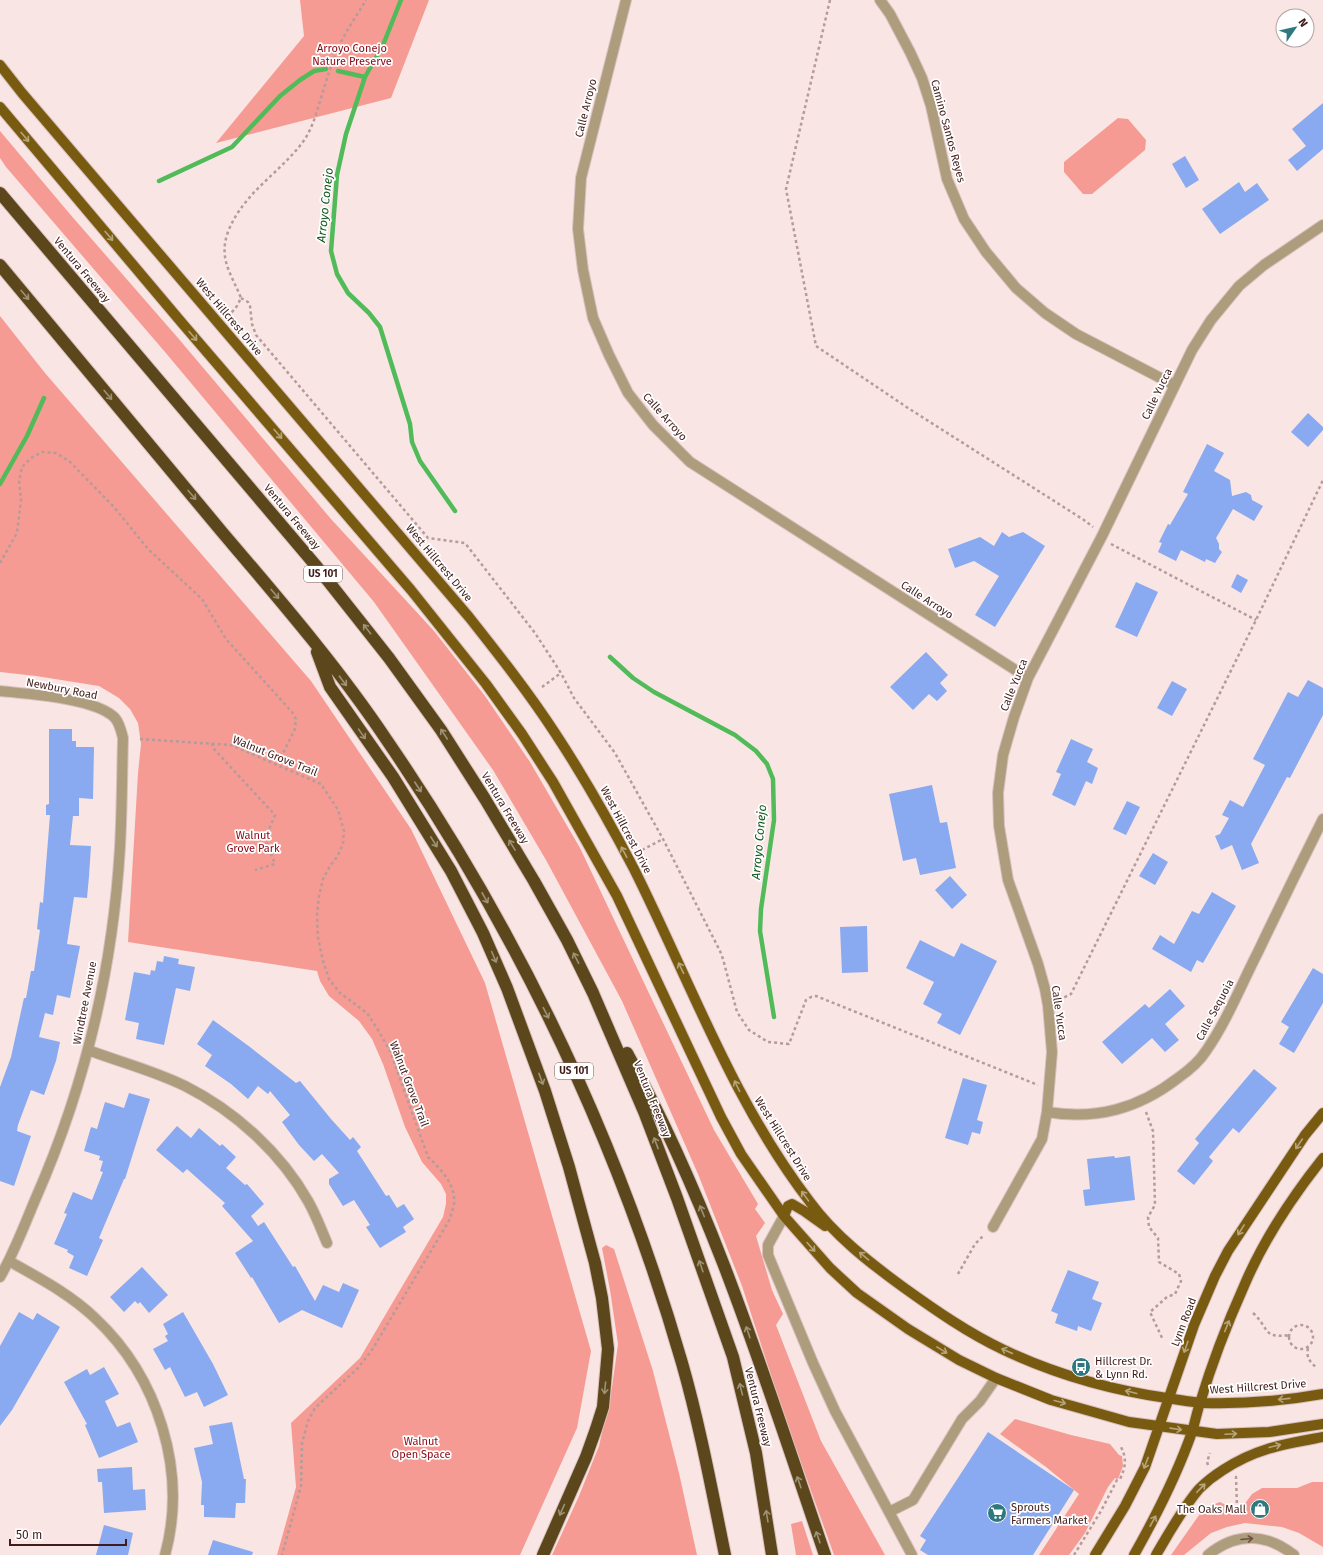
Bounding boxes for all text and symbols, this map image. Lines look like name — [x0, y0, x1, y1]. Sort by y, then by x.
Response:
north arrow — [1275, 8, 1315, 48]
text: N — [1295, 16, 1310, 29]
park label: Arroyo Conejo Nature Preserve — [312, 42, 392, 68]
street label: Calle Arroyo — [572, 77, 600, 139]
street label: Camino Santos Reyes — [928, 78, 968, 184]
one-way arrow — [21, 132, 30, 142]
water label: Arroyo Conejo — [314, 167, 336, 244]
one-way arrow — [104, 231, 113, 242]
street label: Ventura Freeway — [51, 235, 113, 306]
street label: West Hillcrest Drive — [193, 276, 265, 358]
one-way arrow — [20, 290, 29, 300]
one-way arrow — [188, 330, 197, 341]
street label: Calle Yucca — [1139, 366, 1175, 422]
one-way arrow — [104, 389, 113, 400]
street label: Calle Arroyo — [640, 390, 690, 444]
one-way arrow — [273, 429, 282, 439]
street label: Ventura Freeway — [261, 482, 323, 553]
one-way arrow — [187, 489, 196, 500]
street label: West Hillcrest Drive — [403, 522, 475, 604]
road number: US 101 — [304, 566, 342, 582]
street label: Calle Arroyo — [898, 578, 956, 622]
one-way arrow — [270, 589, 279, 600]
one-way arrow — [363, 624, 371, 635]
street label: Calle Yucca — [998, 657, 1030, 713]
one-way arrow — [339, 675, 347, 686]
street label: Newbury Road — [25, 676, 99, 702]
one-way arrow — [358, 728, 366, 739]
one-way arrow — [439, 729, 448, 740]
street label: Walnut Grove Trail — [231, 733, 319, 779]
street label: Ventura Freeway — [478, 770, 532, 847]
one-way arrow — [414, 781, 422, 792]
street label: West Hillcrest Drive — [597, 784, 655, 876]
water label: Arroyo Conejo — [749, 804, 769, 881]
park label: Walnut Grove Park — [226, 829, 280, 855]
one-way arrow — [430, 836, 438, 848]
one-way arrow — [508, 839, 516, 851]
one-way arrow — [620, 846, 628, 858]
one-way arrow — [482, 892, 490, 904]
one-way arrow — [490, 951, 498, 963]
one-way arrow — [572, 952, 579, 964]
street label: Windtree Avenue — [71, 960, 99, 1046]
one-way arrow — [677, 963, 684, 975]
street label: Calle Sequoia — [1193, 977, 1237, 1043]
street label: Calle Yucca — [1049, 985, 1069, 1041]
one-way arrow — [543, 1007, 550, 1019]
street label: Walnut Grove Trail — [387, 1039, 431, 1129]
street label: Ventura Freeway — [631, 1059, 673, 1140]
road number: US 101 — [555, 1063, 593, 1079]
one-way arrow — [537, 1072, 545, 1084]
one-way arrow — [733, 1080, 740, 1092]
street label: West Hillcrest Drive — [752, 1094, 814, 1184]
one-way arrow — [652, 1138, 660, 1150]
one-way arrow — [1295, 1138, 1303, 1149]
one-way arrow — [801, 1191, 809, 1202]
one-way arrow — [698, 1205, 705, 1217]
one-way arrow — [1237, 1224, 1245, 1235]
one-way arrow — [806, 1241, 815, 1251]
one-way arrow — [858, 1251, 869, 1260]
one-way arrow — [697, 1259, 704, 1272]
street label: Lynn Road — [1169, 1296, 1199, 1348]
one-way arrow — [1224, 1321, 1232, 1333]
one-way arrow — [744, 1326, 751, 1339]
one-way arrow — [1182, 1341, 1190, 1353]
one-way arrow — [936, 1346, 948, 1354]
one-way arrow — [1002, 1347, 1014, 1355]
place label: Hillcrest Dr. & Lynn Rd. — [1095, 1355, 1153, 1381]
bus stop icon: Hillcrest Dr. & Lynn Rd. — [1070, 1356, 1092, 1378]
street label: Ventura Freeway — [742, 1366, 774, 1449]
street label: West Hillcrest Drive — [1209, 1377, 1307, 1397]
one-way arrow — [601, 1381, 608, 1394]
one-way arrow — [736, 1383, 744, 1396]
one-way arrow — [1124, 1387, 1137, 1395]
one-way arrow — [1278, 1395, 1291, 1403]
one-way arrow — [1053, 1399, 1066, 1407]
one-way arrow — [1169, 1425, 1182, 1433]
one-way arrow — [1224, 1430, 1237, 1437]
park label: Walnut Open Space — [392, 1435, 450, 1461]
one-way arrow — [1268, 1442, 1281, 1449]
one-way arrow — [1141, 1457, 1149, 1469]
one-way arrow — [795, 1476, 803, 1488]
one-way arrow — [1196, 1483, 1206, 1493]
shop icon: The Oaks Mall — [1249, 1498, 1271, 1520]
place label: Sprouts Farmers Market — [1011, 1501, 1088, 1527]
supermarket icon: Sprouts Farmers Market — [986, 1502, 1008, 1524]
place label: The Oaks Mall — [1177, 1503, 1246, 1516]
one-way arrow — [558, 1504, 566, 1516]
one-way arrow — [762, 1510, 770, 1523]
one-way arrow — [1150, 1515, 1157, 1527]
scale bar — [10, 1521, 126, 1547]
text: 50 m — [16, 1528, 42, 1542]
one-way arrow — [814, 1531, 822, 1543]
one-way arrow — [1240, 1536, 1253, 1543]

